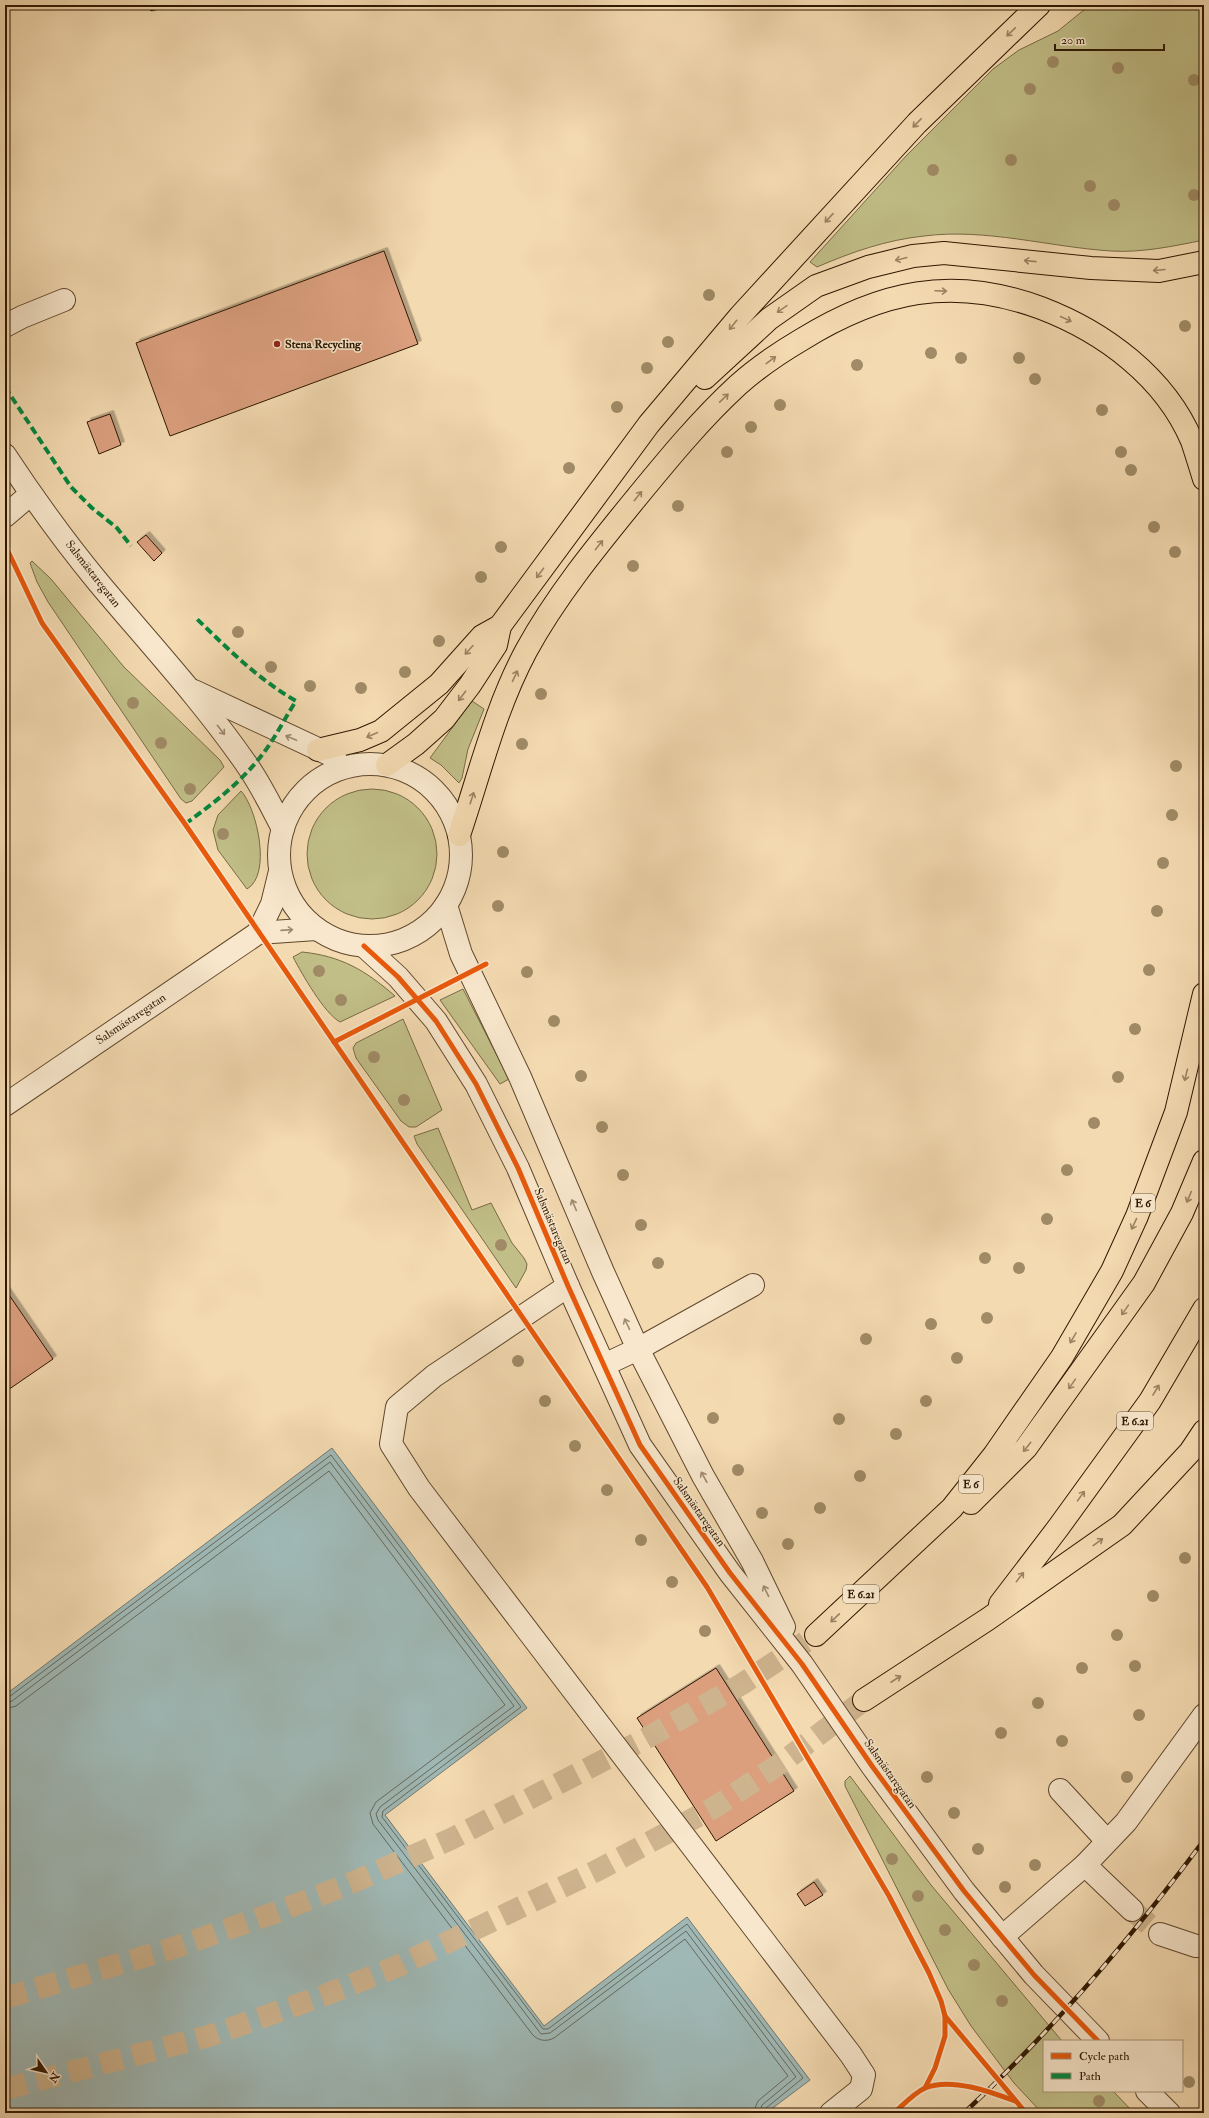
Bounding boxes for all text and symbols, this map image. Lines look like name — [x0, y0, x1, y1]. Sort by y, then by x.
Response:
scale bar — [1055, 26, 1164, 52]
one-way arrow — [1006, 27, 1016, 37]
text: 20 m — [1061, 33, 1086, 48]
one-way arrow — [913, 118, 922, 128]
one-way arrow — [825, 213, 834, 224]
one-way arrow — [895, 255, 908, 263]
one-way arrow — [1024, 257, 1037, 264]
one-way arrow — [1153, 267, 1166, 274]
one-way arrow — [934, 287, 947, 294]
one-way arrow — [777, 305, 788, 313]
one-way arrow — [1060, 316, 1072, 323]
one-way arrow — [728, 320, 737, 330]
place label: Stena Recycling — [285, 337, 362, 352]
marker: Stena Recycling — [272, 339, 282, 349]
one-way arrow — [765, 355, 776, 364]
one-way arrow — [719, 393, 729, 403]
one-way arrow — [634, 490, 643, 501]
street label: Salsmästaregatan — [62, 537, 124, 611]
one-way arrow — [595, 539, 603, 550]
one-way arrow — [535, 567, 544, 578]
one-way arrow — [465, 644, 474, 655]
one-way arrow — [512, 670, 519, 682]
one-way arrow — [457, 690, 466, 701]
one-way arrow — [216, 725, 225, 736]
one-way arrow — [367, 732, 379, 739]
one-way arrow — [285, 734, 297, 741]
one-way arrow — [469, 792, 476, 805]
one-way arrow — [280, 926, 293, 933]
street label: Salsmästaregatan — [93, 990, 169, 1048]
one-way arrow — [1181, 1068, 1189, 1081]
street label: Salsmästaregatan — [530, 1186, 576, 1266]
one-way arrow — [1184, 1190, 1192, 1202]
road number: E 6 — [1131, 1194, 1155, 1212]
one-way arrow — [570, 1199, 578, 1211]
one-way arrow — [1130, 1217, 1137, 1229]
one-way arrow — [1121, 1304, 1129, 1315]
one-way arrow — [623, 1318, 630, 1330]
one-way arrow — [1068, 1332, 1076, 1344]
one-way arrow — [1068, 1378, 1076, 1389]
one-way arrow — [1152, 1384, 1160, 1396]
road number: E 6.21 — [1117, 1412, 1153, 1430]
one-way arrow — [1022, 1441, 1031, 1452]
one-way arrow — [699, 1471, 707, 1483]
street label: Salsmästaregatan — [670, 1474, 728, 1550]
road number: E 6 — [959, 1475, 983, 1493]
one-way arrow — [1076, 1491, 1085, 1502]
one-way arrow — [1093, 1538, 1104, 1546]
one-way arrow — [1016, 1571, 1024, 1582]
one-way arrow — [762, 1585, 770, 1597]
road number: E 6.21 — [843, 1585, 879, 1603]
one-way arrow — [830, 1613, 840, 1623]
one-way arrow — [890, 1675, 901, 1683]
street label: Salsmästaregatan — [861, 1736, 919, 1812]
legend — [1043, 2040, 1183, 2092]
text: Cycle path — [1079, 2049, 1130, 2064]
north arrow — [26, 2052, 66, 2092]
text: N — [45, 2069, 63, 2086]
text: Path — [1079, 2069, 1102, 2084]

